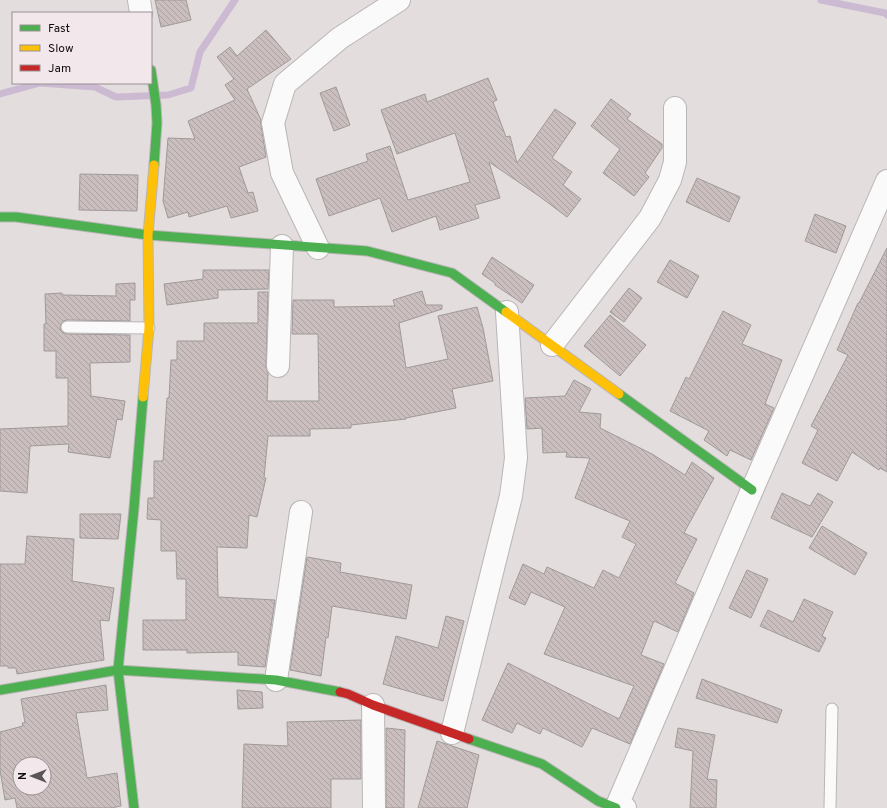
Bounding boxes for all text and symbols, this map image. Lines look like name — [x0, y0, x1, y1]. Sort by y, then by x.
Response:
legend — [12, 12, 152, 84]
text: Fast — [48, 21, 70, 37]
text: Slow — [48, 41, 74, 57]
text: Jam — [48, 61, 71, 77]
north arrow — [12, 756, 52, 796]
text: N — [16, 772, 30, 780]

